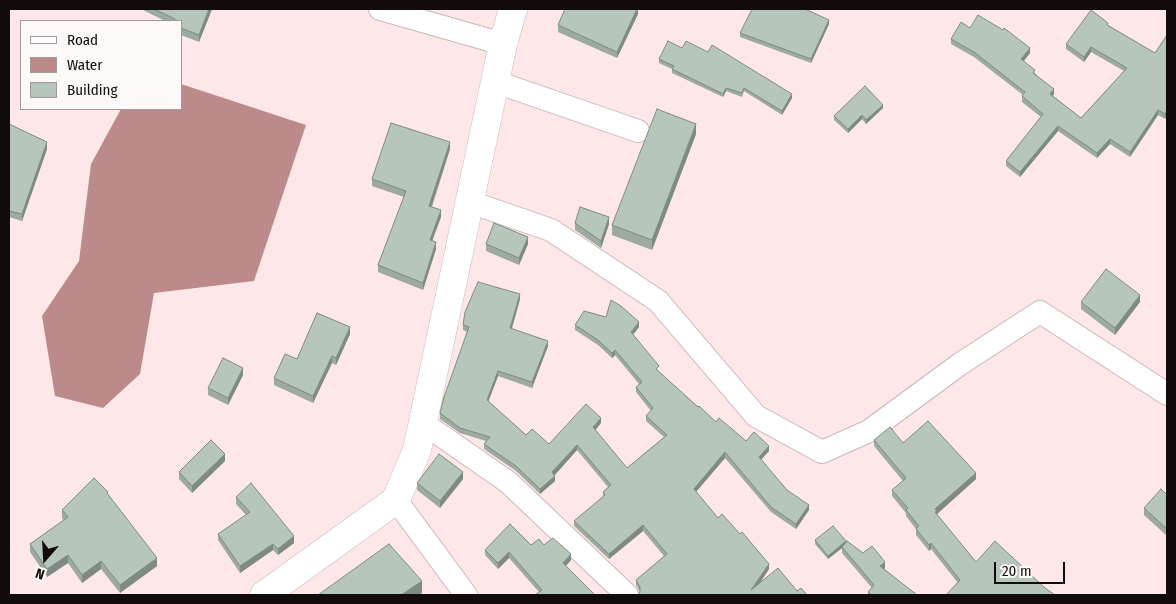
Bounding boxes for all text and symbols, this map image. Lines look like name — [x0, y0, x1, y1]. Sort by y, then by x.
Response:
legend — [20, 20, 182, 110]
text: Road — [67, 31, 98, 49]
text: Water — [67, 56, 102, 74]
text: Building — [67, 81, 118, 99]
north arrow — [20, 534, 70, 584]
scale bar — [996, 552, 1067, 584]
text: 20 m — [1002, 562, 1032, 580]
text: N — [33, 564, 47, 583]

